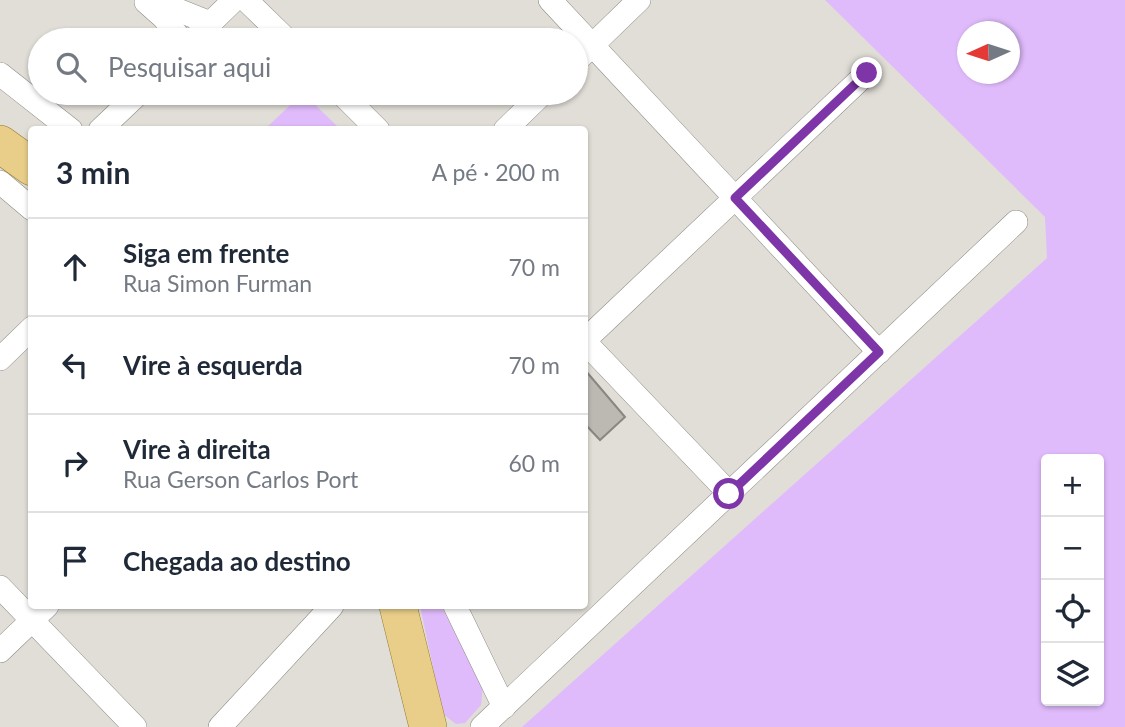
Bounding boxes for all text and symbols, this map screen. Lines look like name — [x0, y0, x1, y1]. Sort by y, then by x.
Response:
north arrow — [957, 21, 1020, 84]
search box — [28, 28, 588, 105]
icon: search — [52, 48, 90, 86]
text: Pesquisar aqui — [108, 51, 271, 83]
route end — [851, 57, 882, 88]
text: 3 min — [56, 154, 130, 190]
text: A pé · 200 m — [432, 158, 560, 186]
text: Siga em frente — [123, 237, 290, 269]
icon: ahead — [56, 248, 94, 286]
text: 70 m — [509, 253, 560, 281]
text: Rua Simon Furman — [123, 269, 312, 297]
icon: left — [56, 346, 94, 384]
text: Vire à esquerda — [123, 349, 303, 381]
text: 70 m — [509, 351, 560, 379]
text: Vire à direita — [123, 433, 271, 465]
icon: right — [56, 444, 94, 482]
text: 60 m — [509, 449, 560, 477]
map controls — [1041, 454, 1104, 706]
button: + — [1041, 454, 1104, 517]
text: Rua Gerson Carlos Port — [123, 465, 358, 493]
route start — [713, 478, 744, 509]
button: − — [1041, 517, 1104, 580]
icon: arrive — [56, 542, 94, 580]
text: Chegada ao destino — [123, 545, 351, 577]
button: locate — [1041, 580, 1104, 643]
button: layers — [1041, 643, 1104, 706]

